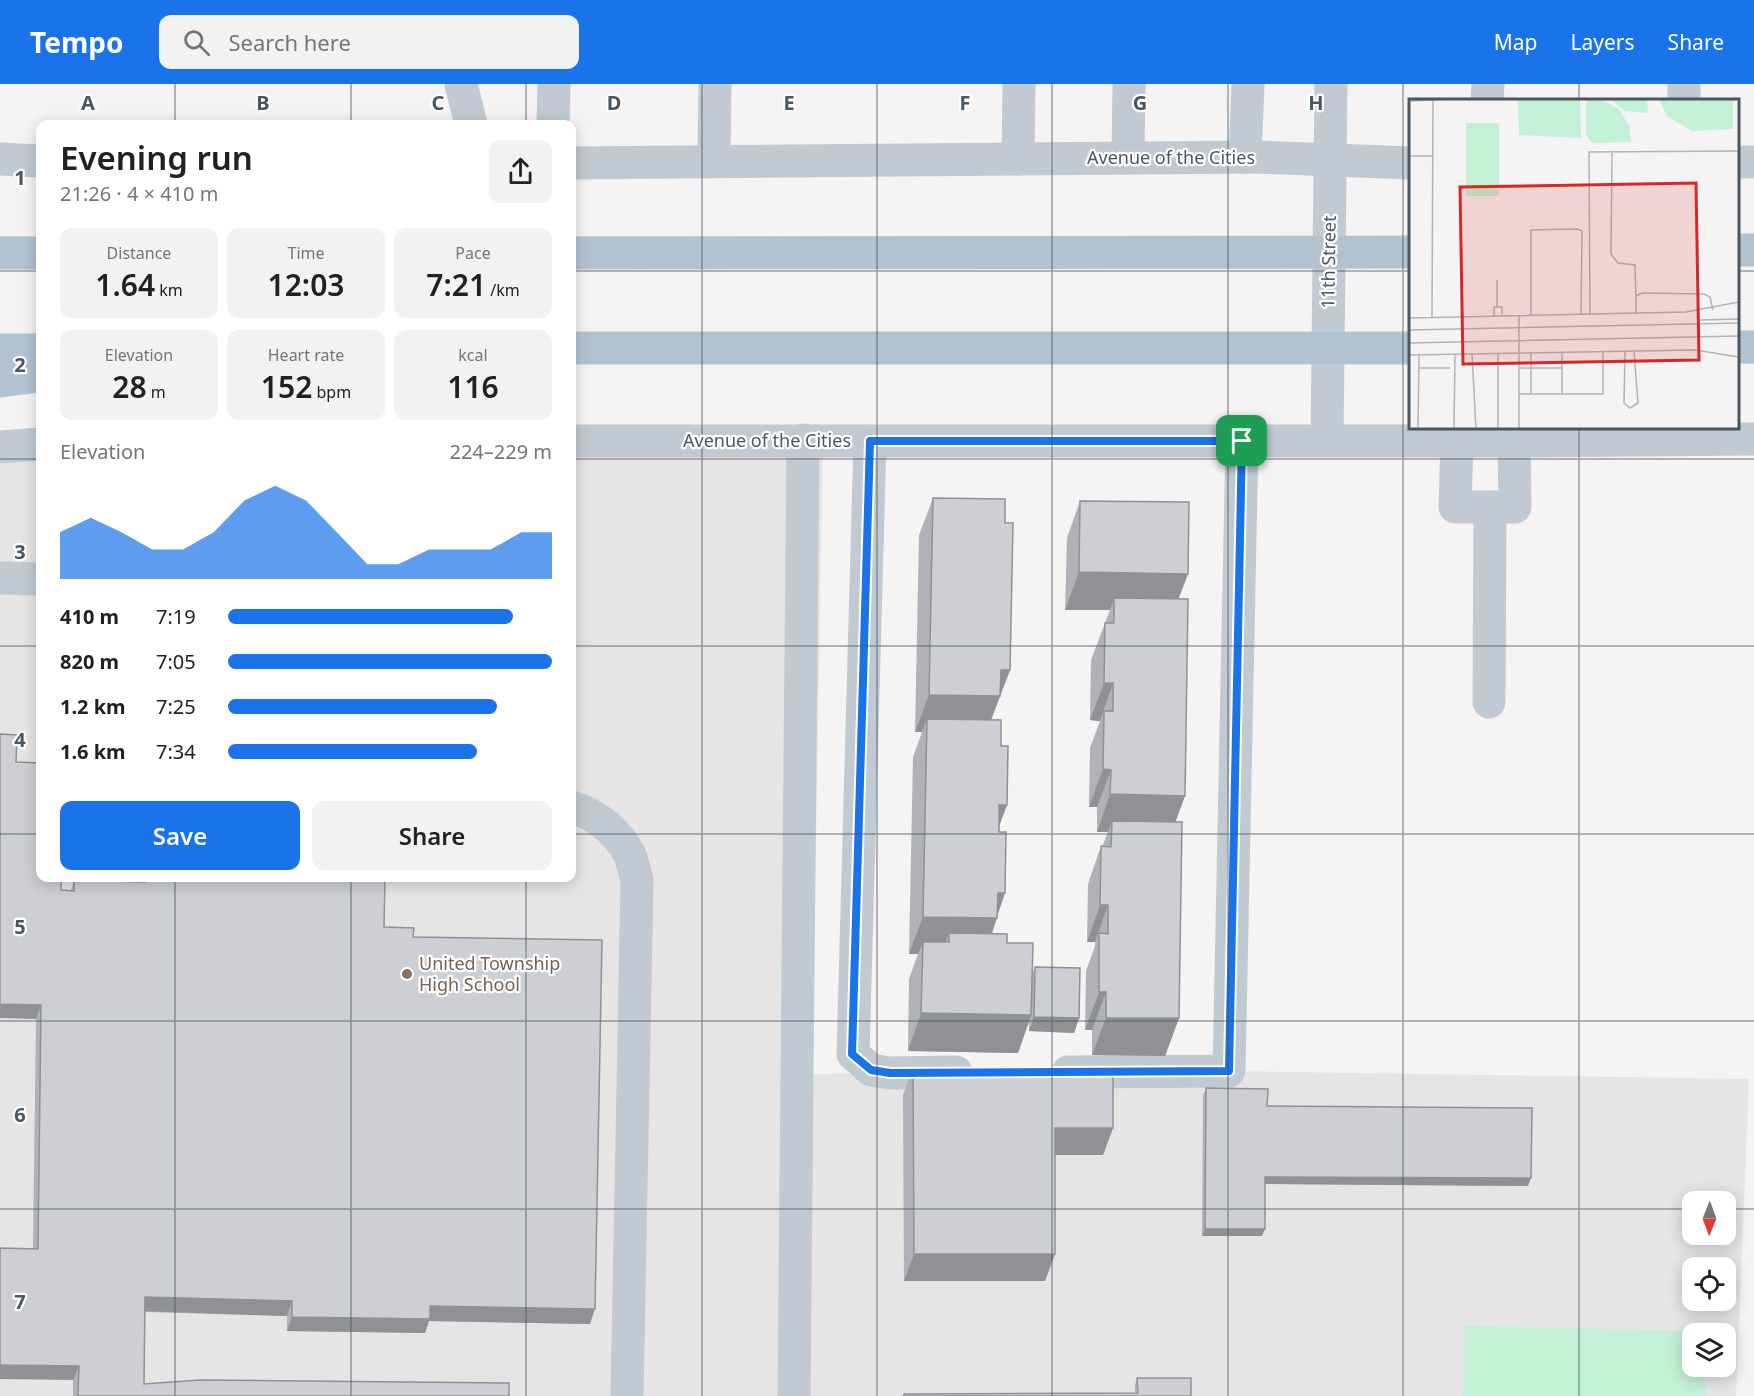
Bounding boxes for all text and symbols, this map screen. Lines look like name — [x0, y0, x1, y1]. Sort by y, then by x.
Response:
search box — [159, 15, 579, 69]
text: Tempo — [30, 23, 123, 61]
icon: search — [180, 26, 213, 59]
text: Search here — [228, 27, 351, 57]
text: Map — [1494, 28, 1538, 56]
text: Layers — [1571, 28, 1635, 56]
text: Share — [1668, 28, 1724, 56]
text: A — [81, 89, 95, 116]
text: B — [256, 89, 270, 116]
text: C — [432, 89, 445, 116]
text: D — [607, 89, 621, 116]
text: E — [783, 89, 795, 116]
text: F — [960, 89, 970, 116]
text: G — [1133, 89, 1147, 116]
text: H — [1308, 89, 1324, 116]
inset map — [1409, 99, 1739, 429]
text: Evening run — [60, 135, 253, 180]
button: share — [489, 140, 552, 203]
street label: Avenue of the Cities — [1087, 145, 1255, 169]
text: 1 — [14, 164, 26, 191]
text: 21:26 · 4 × 410 m — [60, 180, 218, 207]
street label: 11th Street — [1315, 215, 1341, 309]
text: Distance — [107, 242, 171, 264]
text: Time — [287, 242, 325, 264]
text: Pace — [455, 242, 491, 264]
text: 1.64 — [95, 264, 155, 305]
text: 12:03 — [268, 264, 344, 305]
text: 7:21 — [426, 264, 486, 305]
text: km — [155, 279, 183, 301]
text: /km — [486, 279, 520, 301]
text: Elevation — [105, 344, 173, 366]
text: Heart rate — [268, 344, 344, 366]
text: kcal — [458, 344, 488, 366]
text: 2 — [14, 351, 26, 378]
text: 28 — [112, 366, 147, 407]
text: 152 — [261, 366, 312, 407]
text: 116 — [447, 366, 499, 407]
text: m — [147, 381, 166, 403]
text: bpm — [312, 381, 351, 403]
pin — [1216, 415, 1267, 466]
icon: arrive — [1225, 424, 1258, 457]
street label: Avenue of the Cities — [683, 428, 851, 452]
text: Elevation — [60, 438, 145, 465]
text: 224–229 m — [449, 438, 552, 465]
text: 3 — [14, 538, 26, 565]
text: 410 m — [60, 603, 119, 630]
text: 7:19 — [156, 603, 196, 630]
text: 820 m — [60, 648, 119, 675]
text: 7:05 — [156, 648, 196, 675]
text: 1.2 km — [60, 693, 126, 720]
text: 7:25 — [156, 693, 196, 720]
text: 4 — [14, 726, 26, 753]
text: 1.6 km — [60, 738, 126, 765]
text: 7:34 — [156, 738, 196, 765]
button: Save — [60, 801, 300, 870]
button: Share — [312, 801, 552, 870]
text: 5 — [14, 913, 26, 940]
place label: United Township High School — [419, 951, 560, 996]
marker: United Township High School — [400, 967, 414, 981]
text: 6 — [14, 1101, 26, 1128]
north arrow — [1682, 1191, 1736, 1245]
map controls — [1682, 1191, 1736, 1377]
button: locate — [1682, 1257, 1736, 1311]
text: 7 — [14, 1288, 26, 1315]
button: layers — [1682, 1323, 1736, 1377]

